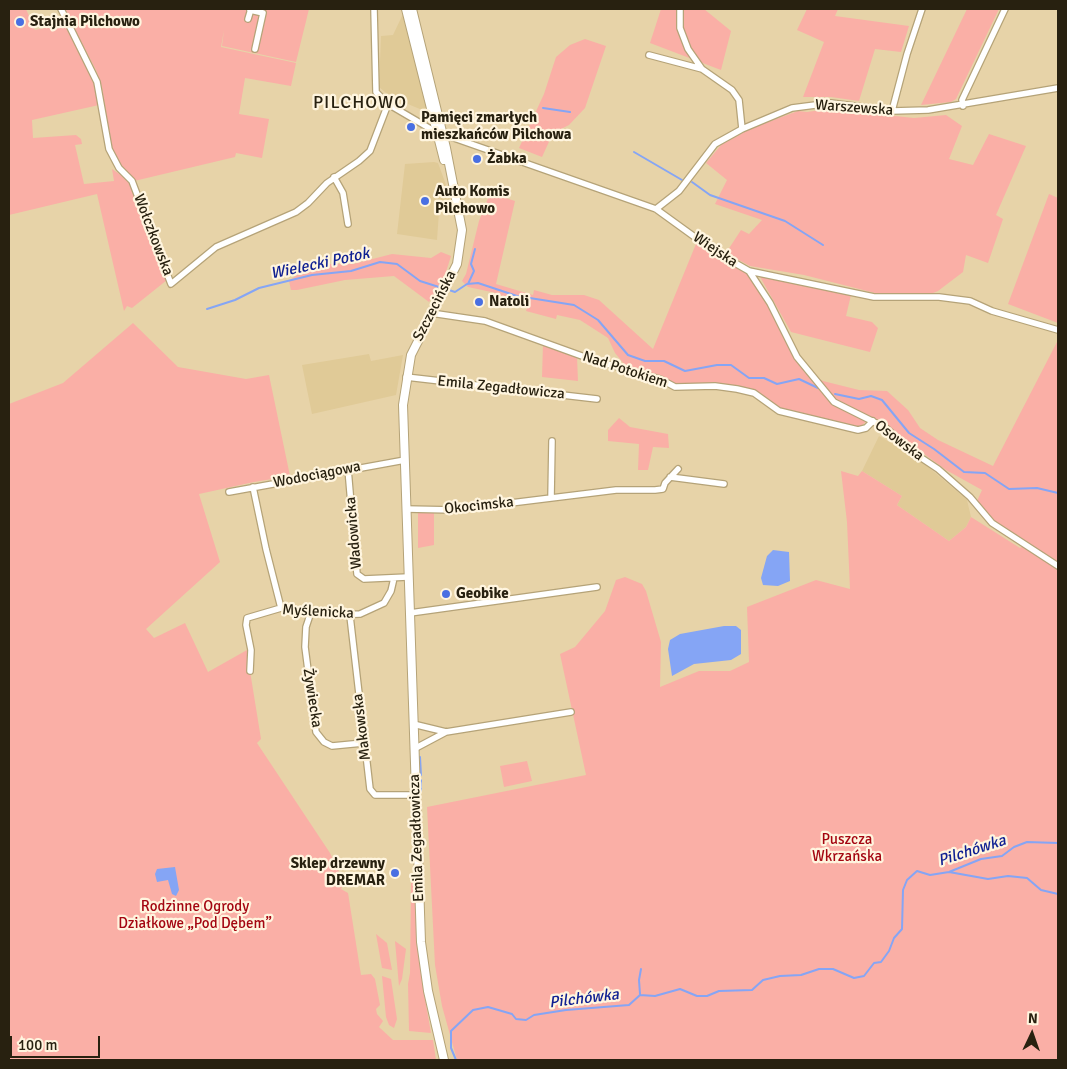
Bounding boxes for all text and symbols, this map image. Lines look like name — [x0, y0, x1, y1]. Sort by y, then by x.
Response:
place label: Stajnia Pilchowo — [30, 13, 140, 31]
marker: Stajnia Pilchowo — [14, 16, 26, 28]
district label: PILCHOWO — [312, 92, 408, 114]
street label: Warszewska — [814, 96, 894, 120]
place label: Pamięci zmarłych mieszkańców Pilchowa — [421, 109, 572, 144]
marker: Pamięci zmarłych mieszkańców Pilchowa — [405, 121, 417, 133]
place label: Żabka — [487, 150, 527, 168]
marker: Żabka — [471, 153, 483, 165]
place label: Auto Komis Pilchowo — [435, 183, 509, 218]
street label: Wołczkowska — [129, 192, 177, 278]
marker: Auto Komis Pilchowo — [419, 195, 431, 207]
street label: Wiejska — [689, 229, 741, 271]
water label: Wielecki Potok — [269, 244, 371, 284]
street label: Szczecińska — [410, 268, 460, 344]
place label: Natoli — [489, 293, 529, 311]
marker: Natoli — [473, 296, 485, 308]
street label: Nad Potokiem — [580, 348, 670, 392]
street label: Emila Zegadłowicza — [436, 372, 566, 404]
street label: Osowska — [871, 417, 927, 465]
street label: Wodociągowa — [272, 458, 362, 492]
street label: Okocimska — [443, 493, 515, 519]
street label: Wadowicka — [342, 496, 366, 570]
place label: Geobike — [456, 585, 509, 603]
marker: Geobike — [440, 588, 452, 600]
street label: Myślenicka — [282, 601, 354, 623]
street label: Żywiecka — [298, 667, 326, 729]
street label: Makowska — [349, 693, 375, 761]
street label: Emila Zegadłowicza — [406, 774, 428, 902]
park label: Puszcza Wkrzańska — [812, 831, 882, 866]
water label: Pilchówka — [936, 831, 1008, 871]
place label: Sklep drzewny DREMAR — [291, 855, 385, 890]
marker: Sklep drzewny DREMAR — [389, 867, 401, 879]
park label: Rodzinne Ogrody Działkowe „Pod Dębem” — [118, 898, 272, 933]
water label: Pilchówka — [548, 985, 620, 1013]
north arrow — [1007, 1009, 1057, 1059]
text: N — [1027, 1010, 1038, 1027]
scale bar — [12, 1026, 102, 1058]
text: 100 m — [18, 1036, 58, 1054]

